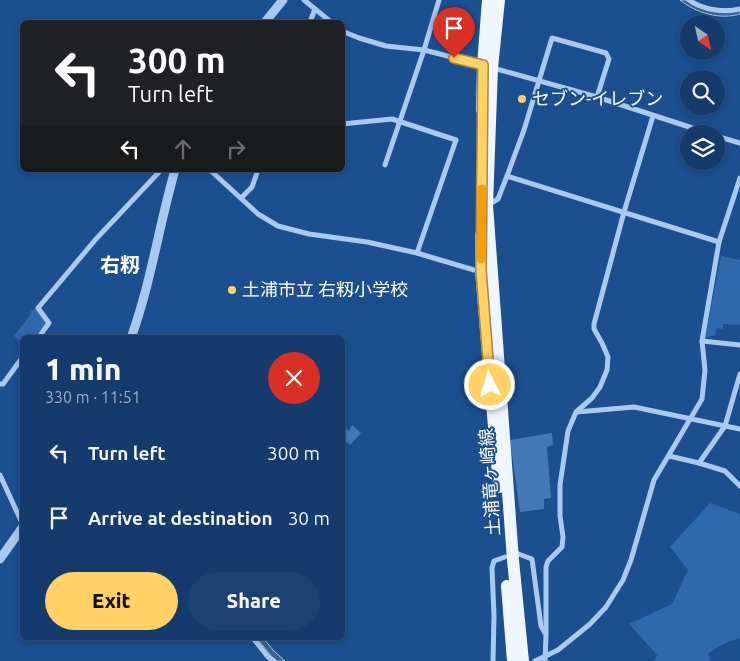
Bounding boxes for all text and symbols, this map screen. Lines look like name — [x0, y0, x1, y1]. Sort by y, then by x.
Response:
pin — [433, 7, 475, 58]
icon: arrive — [440, 14, 468, 42]
north arrow — [680, 15, 725, 60]
map controls — [680, 15, 725, 170]
icon: left — [45, 40, 110, 105]
text: 300 m — [128, 40, 226, 80]
button: search — [680, 70, 725, 115]
text: Turn left — [128, 81, 213, 106]
place label: セブン-イレブン — [532, 88, 663, 108]
marker: セブン-イレブン — [516, 93, 528, 105]
button: layers — [680, 125, 725, 170]
icon: left — [116, 135, 144, 163]
icon: ahead — [169, 135, 197, 163]
icon: right — [222, 135, 250, 163]
district label: 右籾 — [100, 253, 140, 276]
place label: 土浦市立 右籾小学校 — [242, 279, 408, 299]
marker: 土浦市立 右籾小学校 — [226, 284, 238, 296]
text: 1 min — [45, 352, 121, 386]
button: close — [268, 352, 320, 404]
position arrow — [463, 358, 515, 410]
text: 330 m · 11:51 — [45, 388, 141, 406]
street label: 土浦竜ヶ崎線 — [475, 428, 503, 537]
icon: left — [45, 439, 73, 467]
text: Turn left — [88, 442, 166, 464]
text: 300 m — [267, 442, 320, 464]
icon: arrive — [45, 504, 73, 532]
text: Arrive at destination — [88, 507, 273, 529]
text: 30 m — [288, 507, 330, 529]
button: Exit — [45, 572, 178, 630]
button: Share — [188, 572, 320, 630]

